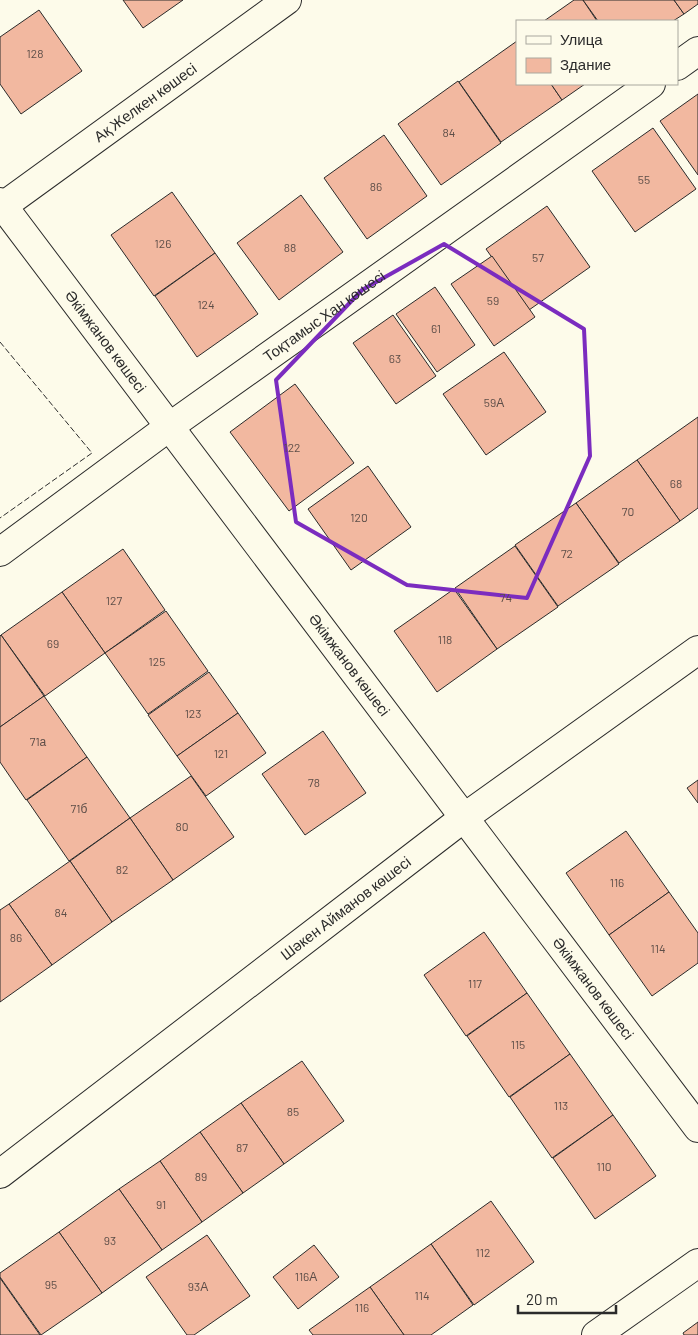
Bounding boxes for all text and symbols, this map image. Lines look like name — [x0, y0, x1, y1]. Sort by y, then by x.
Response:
legend — [516, 20, 678, 85]
text: Улица — [560, 30, 603, 48]
house number: 128 — [27, 46, 43, 60]
text: Здание — [560, 55, 611, 73]
street label: Ақ Желкен көшесі — [90, 59, 200, 145]
house number: 84 — [443, 125, 455, 139]
house number: 55 — [638, 172, 650, 186]
house number: 86 — [370, 179, 382, 193]
house number: 126 — [155, 236, 171, 250]
house number: 88 — [284, 240, 296, 254]
house number: 57 — [532, 250, 544, 264]
street label: Тоқтамыс Хан көшесі — [259, 266, 388, 365]
street label: Әкімжанов көшесі — [62, 286, 151, 396]
house number: 59 — [487, 293, 499, 307]
house number: 124 — [197, 297, 215, 311]
house number: 61 — [431, 321, 441, 335]
house number: 63 — [389, 351, 401, 365]
house number: 59А — [484, 395, 504, 409]
house number: 122 — [283, 440, 301, 454]
house number: 68 — [670, 476, 682, 490]
house number: 70 — [622, 504, 634, 518]
house number: 120 — [350, 510, 368, 524]
house number: 72 — [561, 546, 573, 560]
house number: 74 — [500, 590, 512, 604]
house number: 127 — [106, 593, 122, 607]
street label: Әкімжанов көшесі — [306, 610, 394, 719]
house number: 118 — [438, 632, 452, 646]
house number: 69 — [47, 636, 59, 650]
house number: 125 — [149, 654, 165, 668]
house number: 123 — [185, 706, 201, 720]
house number: 71а — [30, 734, 47, 748]
house number: 121 — [214, 746, 228, 760]
house number: 78 — [308, 775, 320, 789]
house number: 71б — [71, 801, 88, 815]
house number: 80 — [175, 819, 189, 833]
street label: Шәкен Айманов көшесі — [277, 852, 414, 963]
house number: 82 — [116, 862, 128, 876]
house number: 116 — [610, 875, 624, 889]
house number: 84 — [55, 905, 67, 919]
house number: 86 — [10, 930, 22, 944]
street label: Әкімжанов көшесі — [549, 933, 638, 1043]
house number: 114 — [650, 941, 666, 955]
house number: 117 — [468, 976, 482, 990]
house number: 115 — [511, 1037, 525, 1051]
house number: 113 — [554, 1098, 568, 1112]
house number: 85 — [287, 1104, 299, 1118]
house number: 87 — [236, 1140, 248, 1154]
house number: 110 — [596, 1159, 612, 1173]
house number: 89 — [195, 1169, 207, 1183]
house number: 91 — [156, 1197, 166, 1211]
house number: 93 — [104, 1233, 116, 1247]
house number: 112 — [476, 1245, 490, 1259]
house number: 116А — [295, 1269, 317, 1283]
house number: 95 — [45, 1277, 57, 1291]
house number: 93А — [188, 1279, 208, 1293]
scale bar — [518, 1282, 616, 1314]
house number: 114 — [414, 1288, 430, 1302]
text: 20 m — [526, 1290, 558, 1308]
house number: 116 — [355, 1300, 369, 1314]

